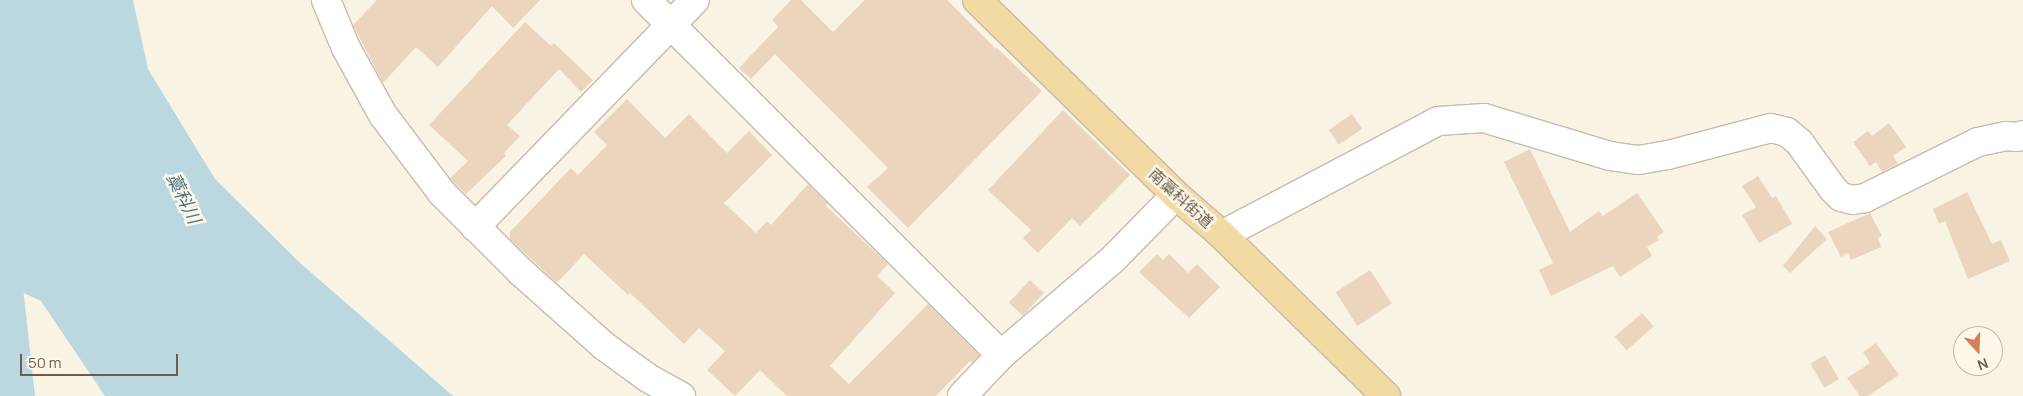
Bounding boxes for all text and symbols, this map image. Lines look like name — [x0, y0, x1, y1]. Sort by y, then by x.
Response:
street label: 南藁科街道 — [1145, 164, 1217, 232]
water label: 藁科川 — [162, 169, 206, 227]
north arrow — [1953, 326, 2003, 376]
scale bar — [22, 344, 180, 376]
text: 50 m — [28, 352, 62, 373]
text: N — [1975, 354, 1991, 375]

